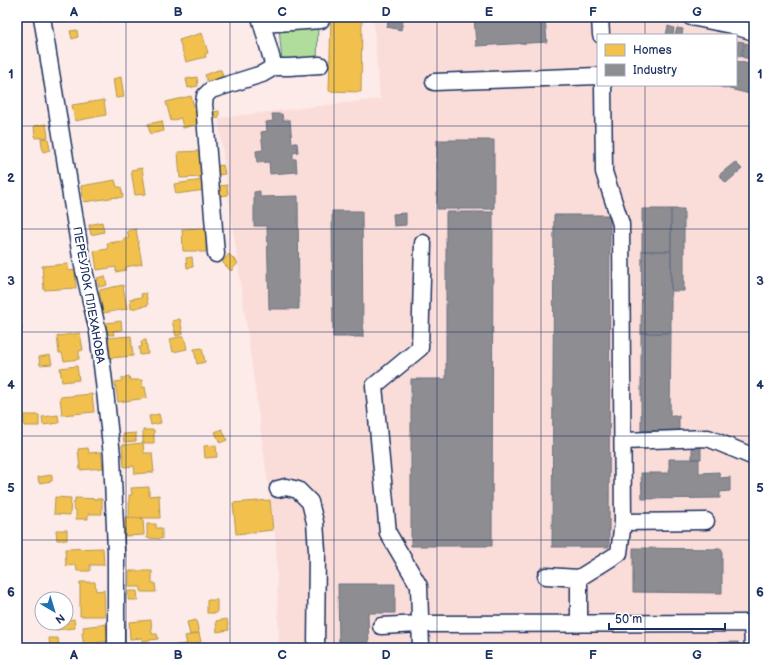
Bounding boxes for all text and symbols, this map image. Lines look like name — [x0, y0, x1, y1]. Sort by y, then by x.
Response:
text: A — [69, 4, 78, 20]
text: B — [173, 4, 183, 20]
text: C — [277, 4, 287, 20]
text: D — [381, 4, 391, 20]
text: E — [485, 4, 494, 20]
text: F — [589, 4, 597, 20]
text: G — [692, 4, 702, 20]
legend — [597, 34, 737, 86]
text: Homes — [633, 43, 672, 58]
text: Industry — [633, 63, 678, 78]
text: 1 — [8, 66, 14, 82]
text: 1 — [757, 66, 763, 82]
text: 2 — [7, 170, 15, 186]
text: 2 — [756, 170, 764, 186]
street label: ПЕРЕУЛОК ПЛЕХАНОВА — [69, 226, 108, 365]
text: 3 — [7, 273, 15, 289]
text: 3 — [756, 273, 764, 289]
text: 4 — [7, 377, 15, 393]
text: 4 — [756, 377, 764, 393]
text: 5 — [7, 480, 15, 496]
text: 5 — [756, 480, 764, 496]
text: 6 — [7, 584, 15, 600]
text: 6 — [756, 584, 764, 600]
north arrow — [34, 591, 74, 631]
scale bar — [609, 605, 725, 631]
text: N — [53, 611, 67, 626]
text: 50 m — [615, 612, 642, 627]
text: A — [69, 647, 78, 663]
text: B — [173, 647, 183, 663]
text: C — [277, 647, 287, 663]
text: D — [381, 647, 391, 663]
text: E — [485, 647, 494, 663]
text: F — [589, 647, 597, 663]
text: G — [692, 647, 702, 663]

